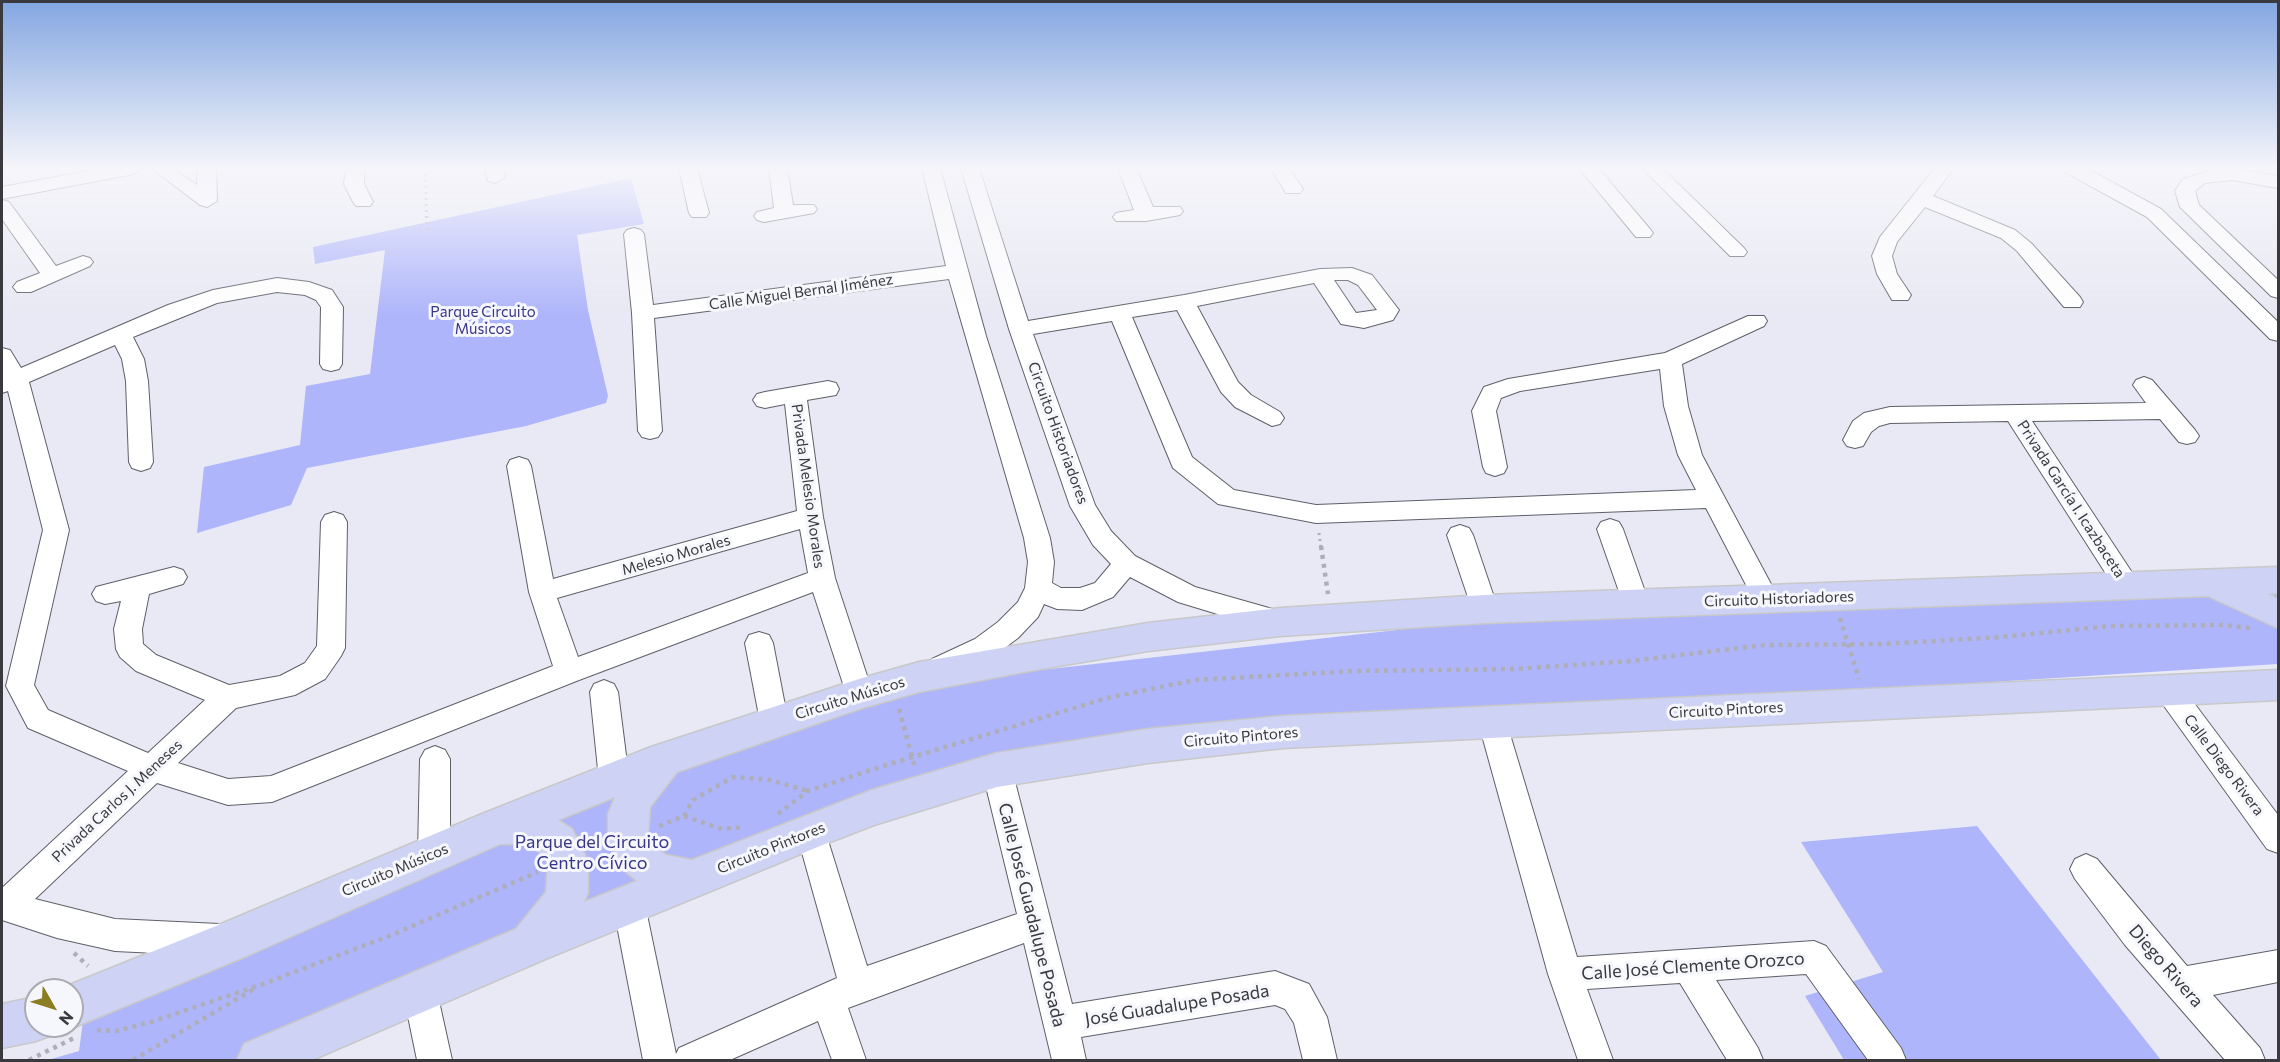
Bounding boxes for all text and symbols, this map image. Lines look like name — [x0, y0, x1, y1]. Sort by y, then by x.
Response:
street label: Calle Miguel Bernal Jiménez — [708, 270, 894, 314]
park label: Parque Circuito Músicos — [430, 303, 536, 338]
street label: Circuito Historiadores — [1024, 359, 1092, 507]
street label: Privada Melesio Morales — [788, 403, 828, 569]
street label: Privada García I. Icazbaceta — [2013, 417, 2129, 581]
street label: Melesio Morales — [620, 531, 732, 579]
street label: Circuito Historiadores — [1704, 587, 1854, 611]
street label: Circuito Músicos — [793, 673, 907, 723]
street label: Circuito Pintores — [1668, 698, 1784, 722]
street label: Calle Diego Rivera — [2180, 711, 2268, 819]
street label: Circuito Pintores — [1183, 723, 1299, 751]
street label: Privada Carlos J. Meneses — [48, 736, 186, 866]
street label: Calle José Guadalupe Posada — [994, 801, 1070, 1029]
street label: Circuito Pintores — [714, 818, 828, 878]
park label: Parque del Circuito Centro Cívico — [515, 831, 669, 874]
street label: Circuito Músicos — [339, 839, 451, 901]
street label: Diego Rivera — [2124, 920, 2208, 1012]
street label: Calle José Clemente Orozco — [1581, 947, 1805, 985]
north arrow — [24, 978, 84, 1038]
street label: José Guadalupe Posada — [1083, 980, 1271, 1030]
text: N — [56, 1008, 78, 1029]

